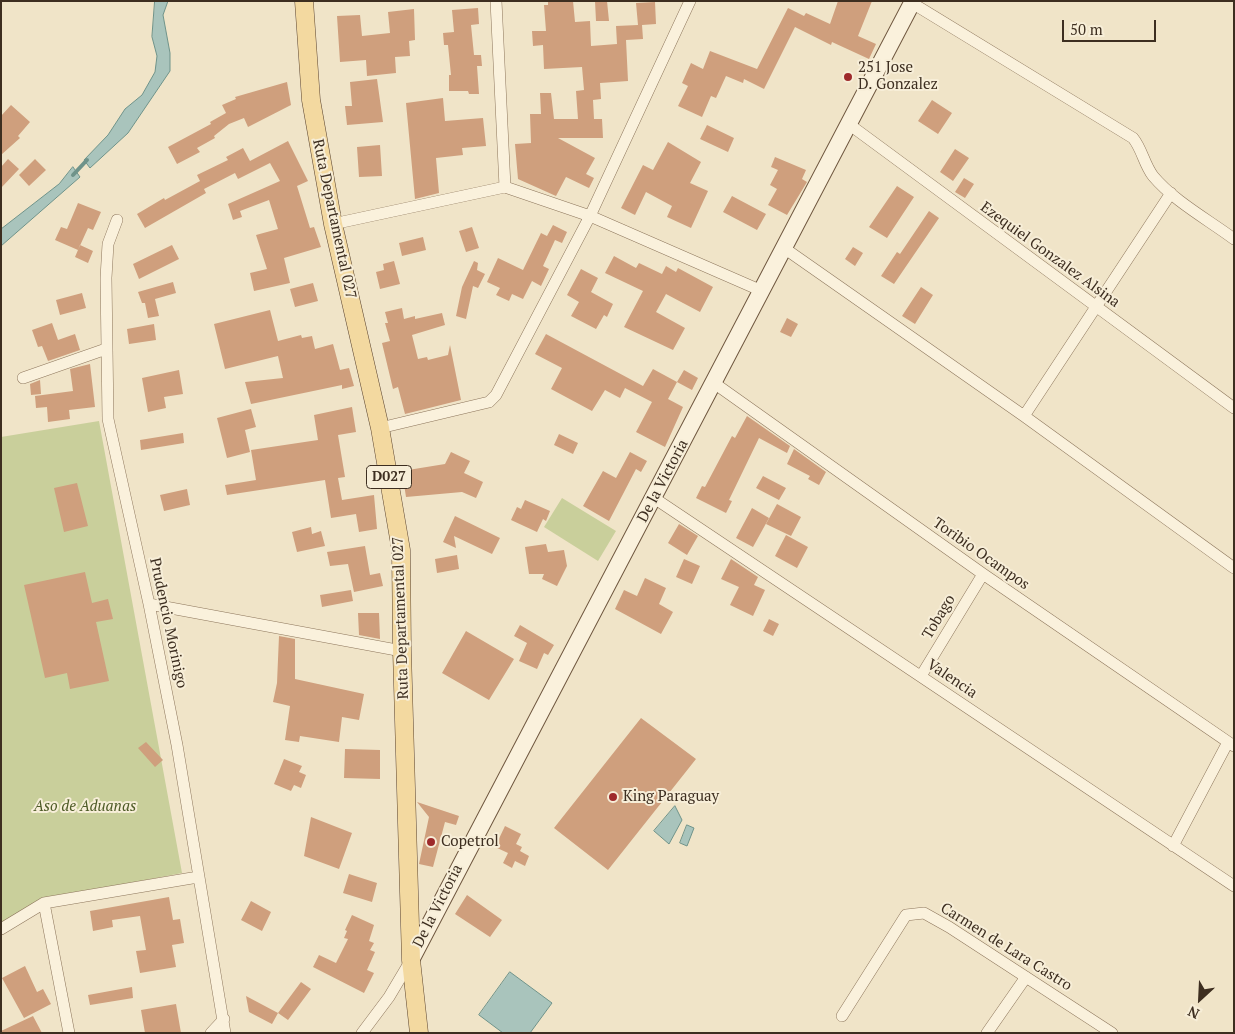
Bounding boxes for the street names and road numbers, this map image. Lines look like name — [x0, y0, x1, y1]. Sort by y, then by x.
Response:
street label: Ruta Departamental 027 — [308, 138, 360, 300]
street label: Ezequiel Gonzalez Alsina — [977, 198, 1123, 312]
street label: De la Victoria — [634, 437, 692, 525]
road number: D027 — [366, 466, 412, 488]
street label: Toribio Ocampos — [929, 514, 1033, 594]
street label: Ruta Departamental 027 — [389, 536, 413, 700]
street label: Prudencio Morinigo — [145, 556, 191, 690]
street label: Tobago — [919, 592, 959, 642]
street label: Valencia — [923, 656, 981, 702]
street label: De la Victoria — [409, 861, 467, 951]
street label: Carmen de Lara Castro — [937, 899, 1075, 995]

